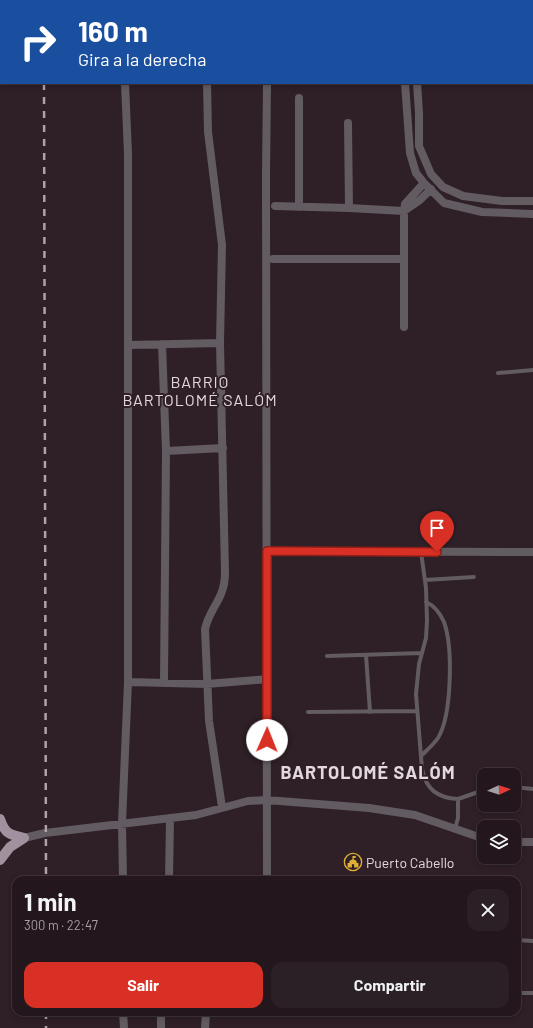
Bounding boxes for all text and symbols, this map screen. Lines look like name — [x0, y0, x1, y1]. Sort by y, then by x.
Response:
text: 160 m — [78, 14, 148, 48]
icon: right — [12, 16, 64, 68]
text: Gira a la derecha — [78, 48, 206, 70]
district label: BARRIO BARTOLOMÉ SALÓM — [122, 372, 278, 409]
pin — [420, 511, 454, 552]
icon: arrive — [426, 517, 448, 539]
position arrow — [246, 719, 288, 761]
district label: BARTOLOMÉ SALÓM — [280, 761, 456, 783]
north arrow — [477, 768, 521, 812]
map controls — [477, 768, 521, 864]
button: layers — [477, 820, 521, 864]
public building icon: Puerto Cabello — [343, 852, 363, 872]
place label: Puerto Cabello — [366, 854, 455, 871]
text: 1 min — [24, 887, 77, 916]
button: close — [467, 889, 509, 931]
text: 300 m · 22:47 — [24, 917, 98, 933]
button: Salir — [24, 962, 263, 1008]
button: Compartir — [271, 962, 509, 1008]

